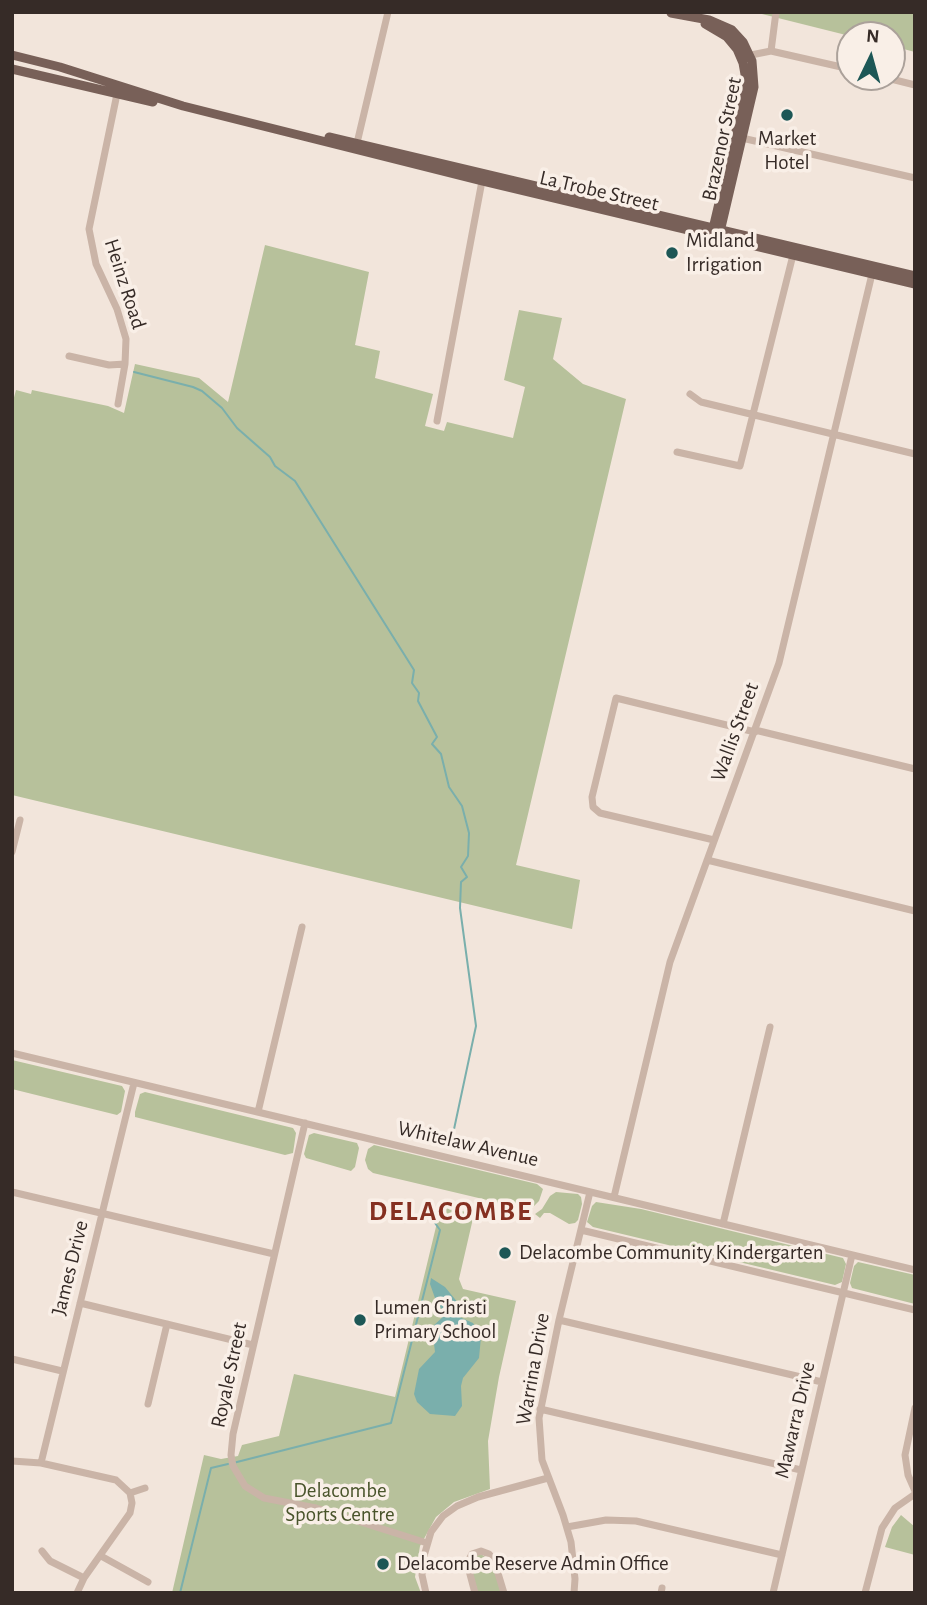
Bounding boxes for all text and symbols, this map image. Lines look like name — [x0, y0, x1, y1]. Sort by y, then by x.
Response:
north arrow — [836, 21, 906, 91]
text: N — [865, 27, 880, 47]
street label: Brazenor Street — [697, 75, 747, 203]
marker: Market Hotel — [779, 107, 795, 123]
place label: Market Hotel — [758, 126, 816, 176]
street label: La Trobe Street — [537, 165, 661, 217]
place label: Midland Irrigation — [686, 228, 762, 278]
street label: Heinz Road — [99, 236, 151, 332]
marker: Midland Irrigation — [664, 245, 680, 261]
street label: Wallis Street — [705, 679, 765, 785]
street label: Whitelaw Avenue — [395, 1116, 541, 1172]
district label: DELACOMBE — [370, 1195, 532, 1229]
street label: James Drive — [46, 1218, 94, 1318]
place label: Delacombe Community Kindergarten — [519, 1240, 823, 1266]
marker: Delacombe Community Kindergarten — [497, 1245, 513, 1261]
place label: Lumen Christi Primary School — [374, 1295, 497, 1345]
street label: Warrina Drive — [511, 1311, 555, 1427]
marker: Lumen Christi Primary School — [352, 1312, 368, 1328]
street label: Royale Street — [206, 1320, 252, 1430]
street label: Mawarra Drive — [769, 1359, 821, 1481]
park label: Delacombe Sports Centre — [285, 1478, 395, 1528]
place label: Delacombe Reserve Admin Office — [397, 1551, 669, 1577]
marker: Delacombe Reserve Admin Office — [375, 1556, 391, 1572]

